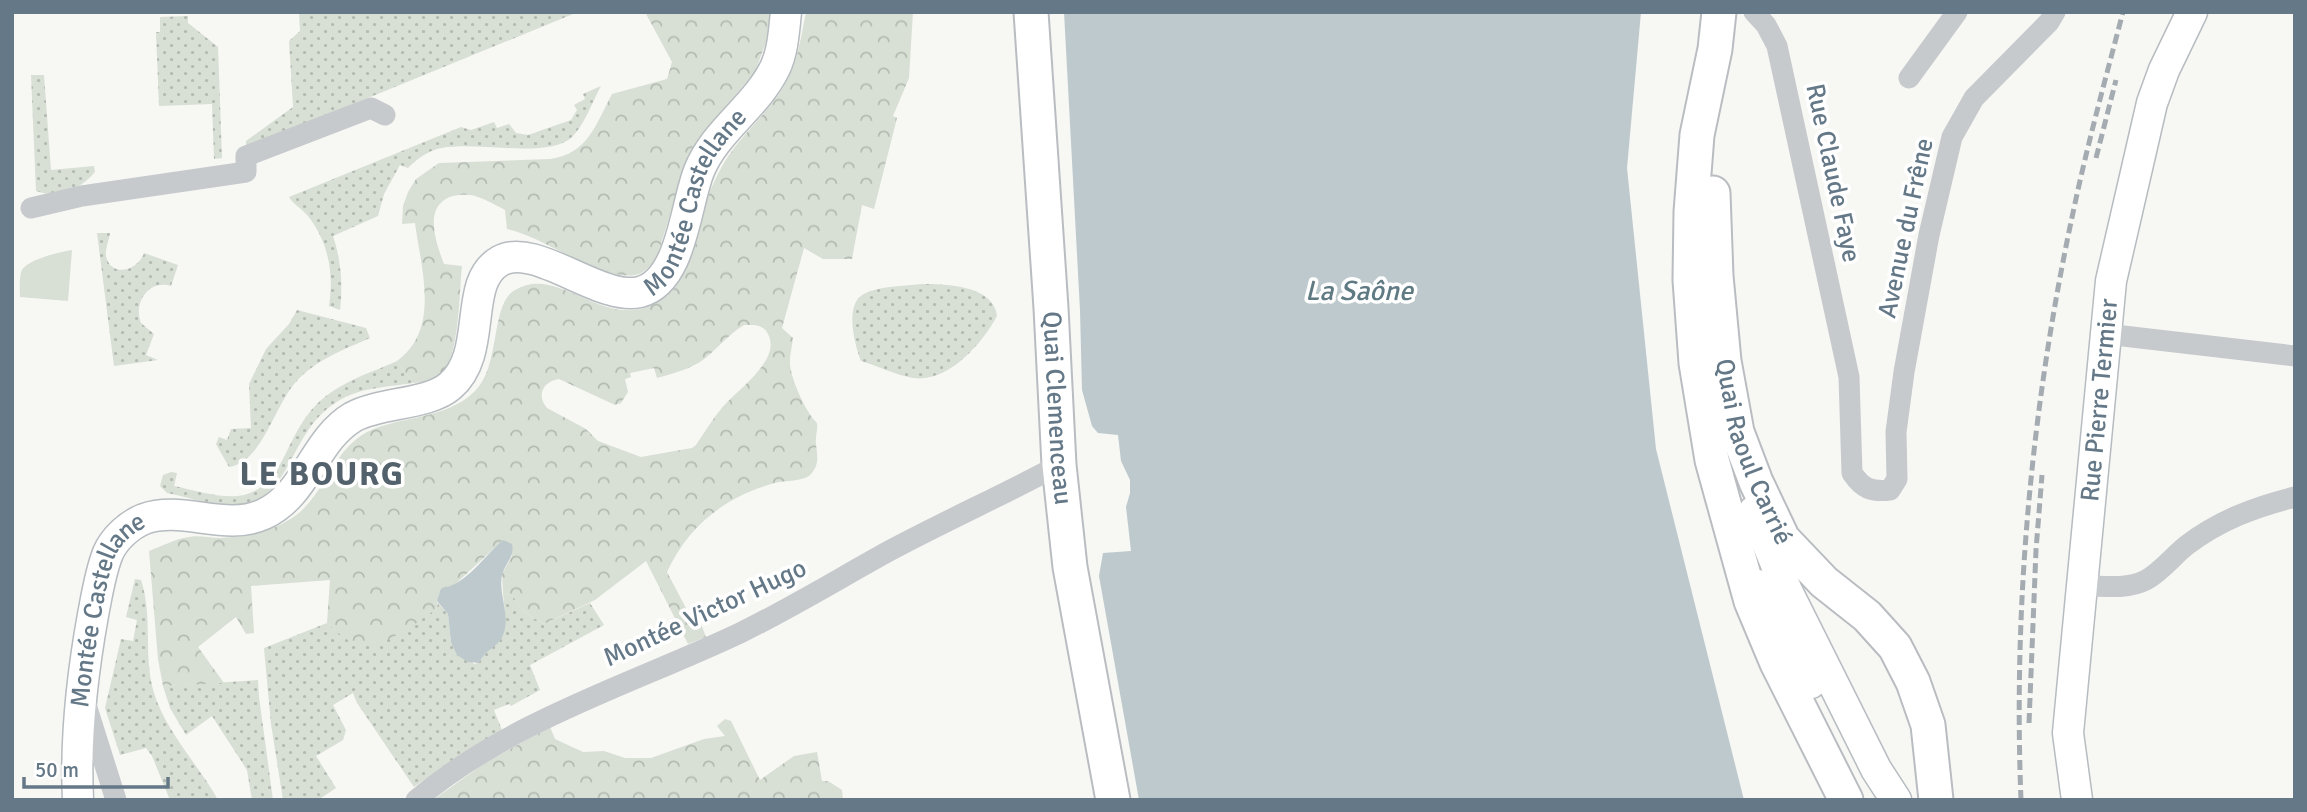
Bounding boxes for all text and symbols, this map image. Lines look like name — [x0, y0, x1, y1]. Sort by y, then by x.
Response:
street label: Rue Claude Faye — [1798, 81, 1868, 265]
street label: Montée Castellane — [637, 102, 754, 303]
street label: Avenue du Frêne — [1871, 135, 1941, 321]
water label: La Saône — [1305, 274, 1415, 308]
street label: Rue Pierre Termier — [2074, 297, 2125, 503]
street label: Quai Clemenceau — [1035, 311, 1079, 506]
street label: Quai Raoul Carrié — [1708, 356, 1799, 550]
district label: LE BOURG — [239, 454, 405, 495]
street label: Montée Castellane — [64, 505, 151, 709]
street label: Montée Victor Hugo — [598, 552, 812, 674]
scale bar — [24, 746, 168, 790]
text: 50 m — [35, 757, 79, 783]

